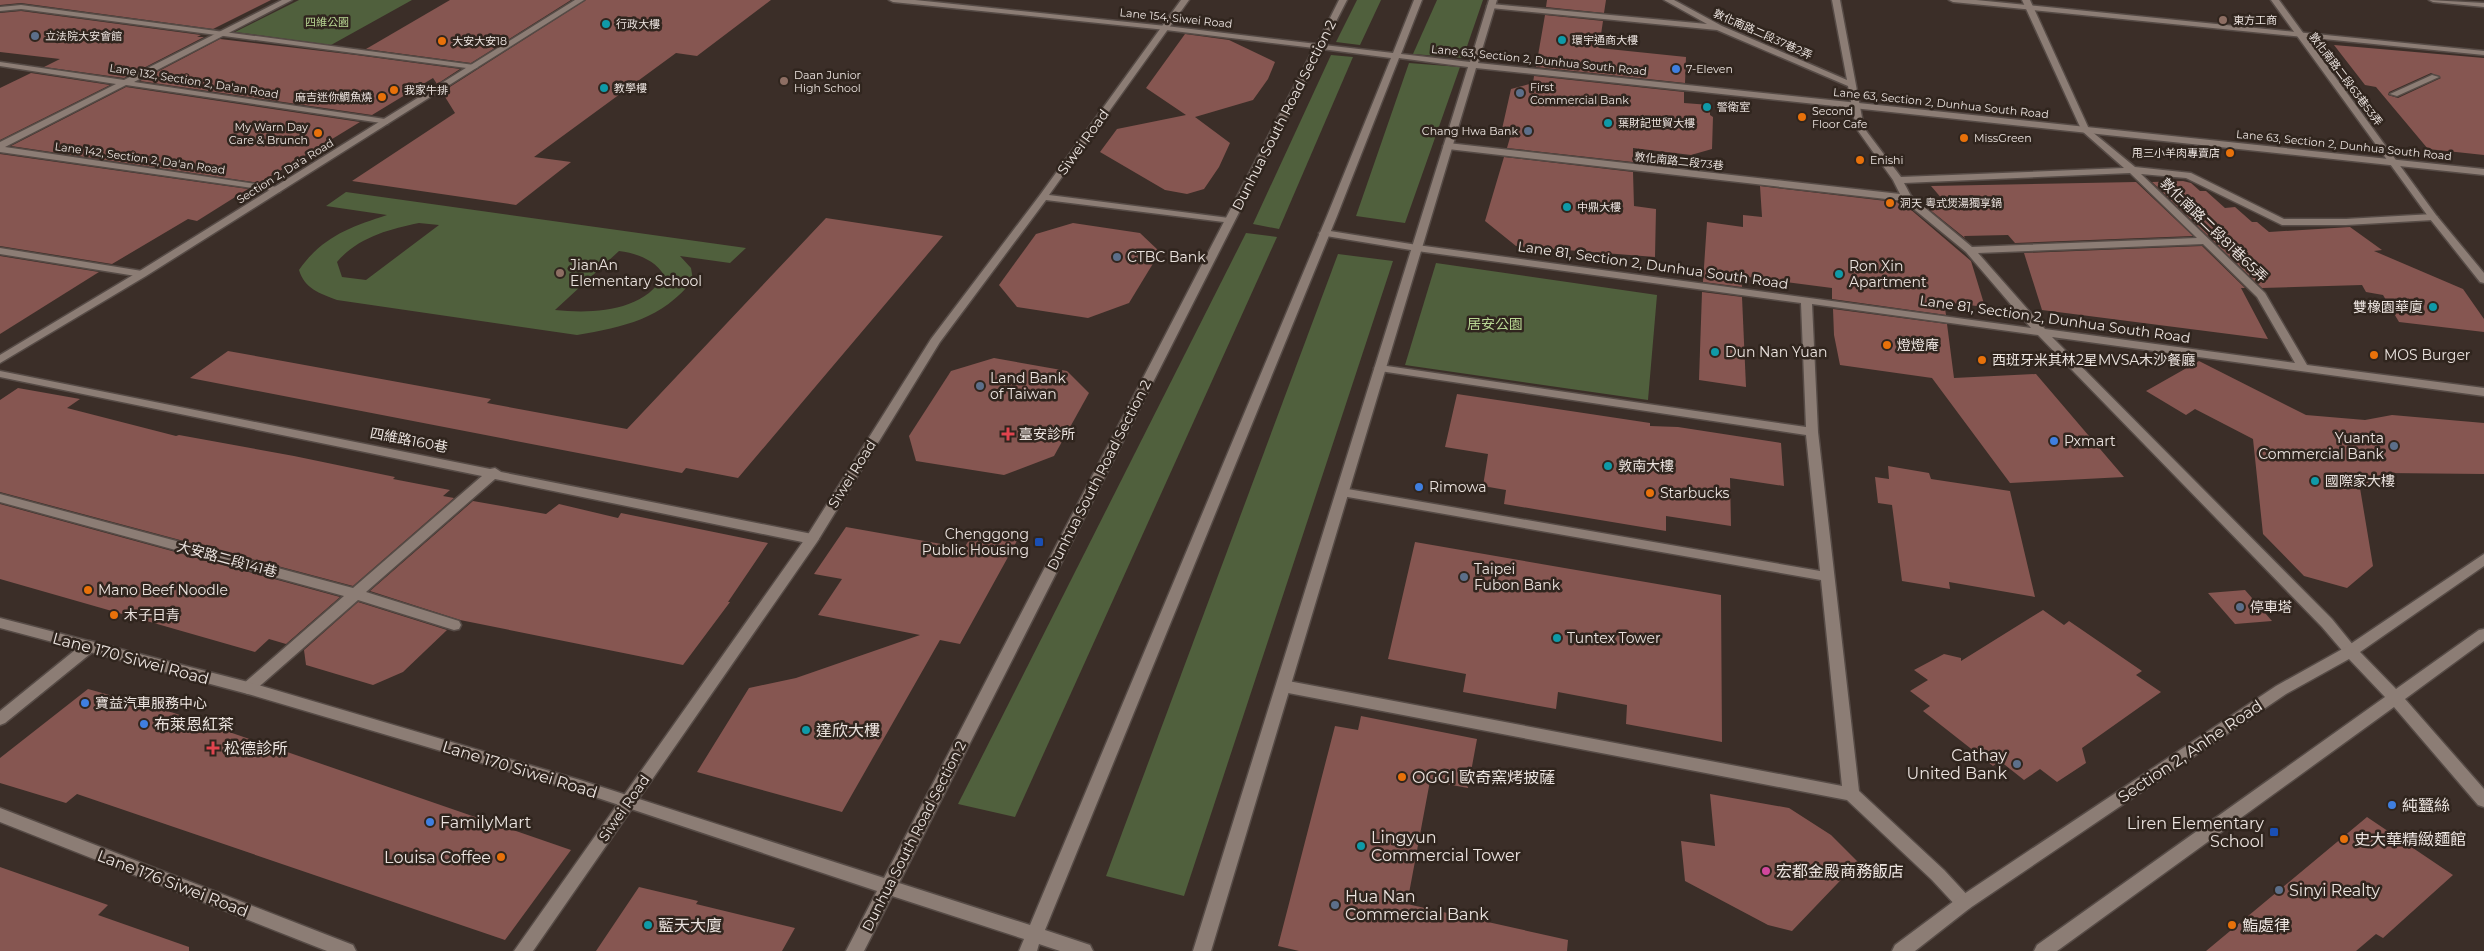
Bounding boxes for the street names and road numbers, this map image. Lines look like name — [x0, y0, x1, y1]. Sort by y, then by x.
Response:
street label: Lane 154, Siwei Road — [1119, 5, 1233, 31]
street label: 敦化南路二段37巷2弄 — [1711, 6, 1815, 62]
street label: Dunhua South Road Section 2 — [1228, 17, 1340, 213]
street label: 敦化南路二段63巷53弄 — [2306, 30, 2386, 128]
street label: Lane 63, Section 2, Dunhua South Road — [1431, 42, 1647, 78]
street label: Lane 132, Section 2, Da'an Road — [109, 61, 279, 101]
street label: Lane 63, Section 2, Dunhua South Road — [1833, 85, 2049, 121]
street label: Siwei Road — [1053, 106, 1113, 178]
street label: Lane 63, Section 2, Dunhua South Road — [2236, 127, 2452, 163]
street label: Section 2, Da'a Road — [234, 135, 336, 207]
street label: Lane 142, Section 2, Da'an Road — [54, 139, 226, 177]
street label: 敦化南路二段73巷 — [1634, 149, 1724, 173]
street label: 敦化南路二段81巷65弄 — [2157, 174, 2271, 286]
street label: Lane 81, Section 2, Dunhua South Road — [1516, 237, 1790, 293]
street label: Lane 81, Section 2, Dunhua South Road — [1918, 291, 2192, 347]
street label: Dunhua South Road Section 2 — [1043, 377, 1155, 573]
street label: 四維路160巷 — [369, 424, 449, 456]
street label: Siwei Road — [824, 437, 880, 511]
street label: 大安路二段141巷 — [175, 537, 279, 581]
street label: Lane 170 Siwei Road — [51, 628, 211, 689]
street label: Section 2, Anhe Road — [2114, 696, 2266, 807]
street label: Lane 170 Siwei Road — [440, 737, 600, 802]
street label: Dunhua South Road Section 2 — [858, 738, 970, 934]
street label: Siwei Road — [595, 771, 653, 845]
street label: Lane 176 Siwei Road — [95, 846, 251, 921]

